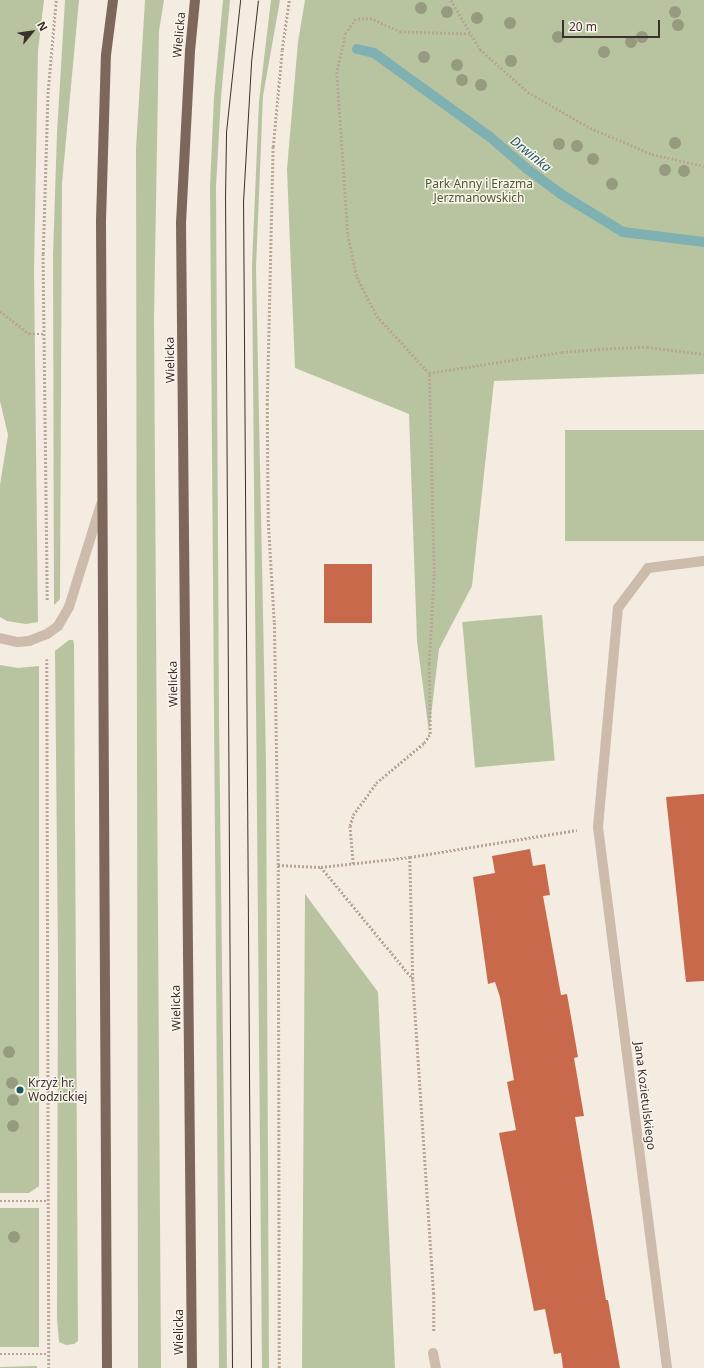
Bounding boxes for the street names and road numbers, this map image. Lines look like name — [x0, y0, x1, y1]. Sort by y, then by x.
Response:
street label: Wielicka — [170, 11, 188, 59]
street label: Wielicka — [162, 337, 178, 383]
street label: Wielicka — [165, 661, 181, 707]
street label: Wielicka — [168, 985, 184, 1031]
street label: Jana Kozietulskiego — [631, 1041, 659, 1151]
street label: Wielicka — [172, 1309, 186, 1355]

